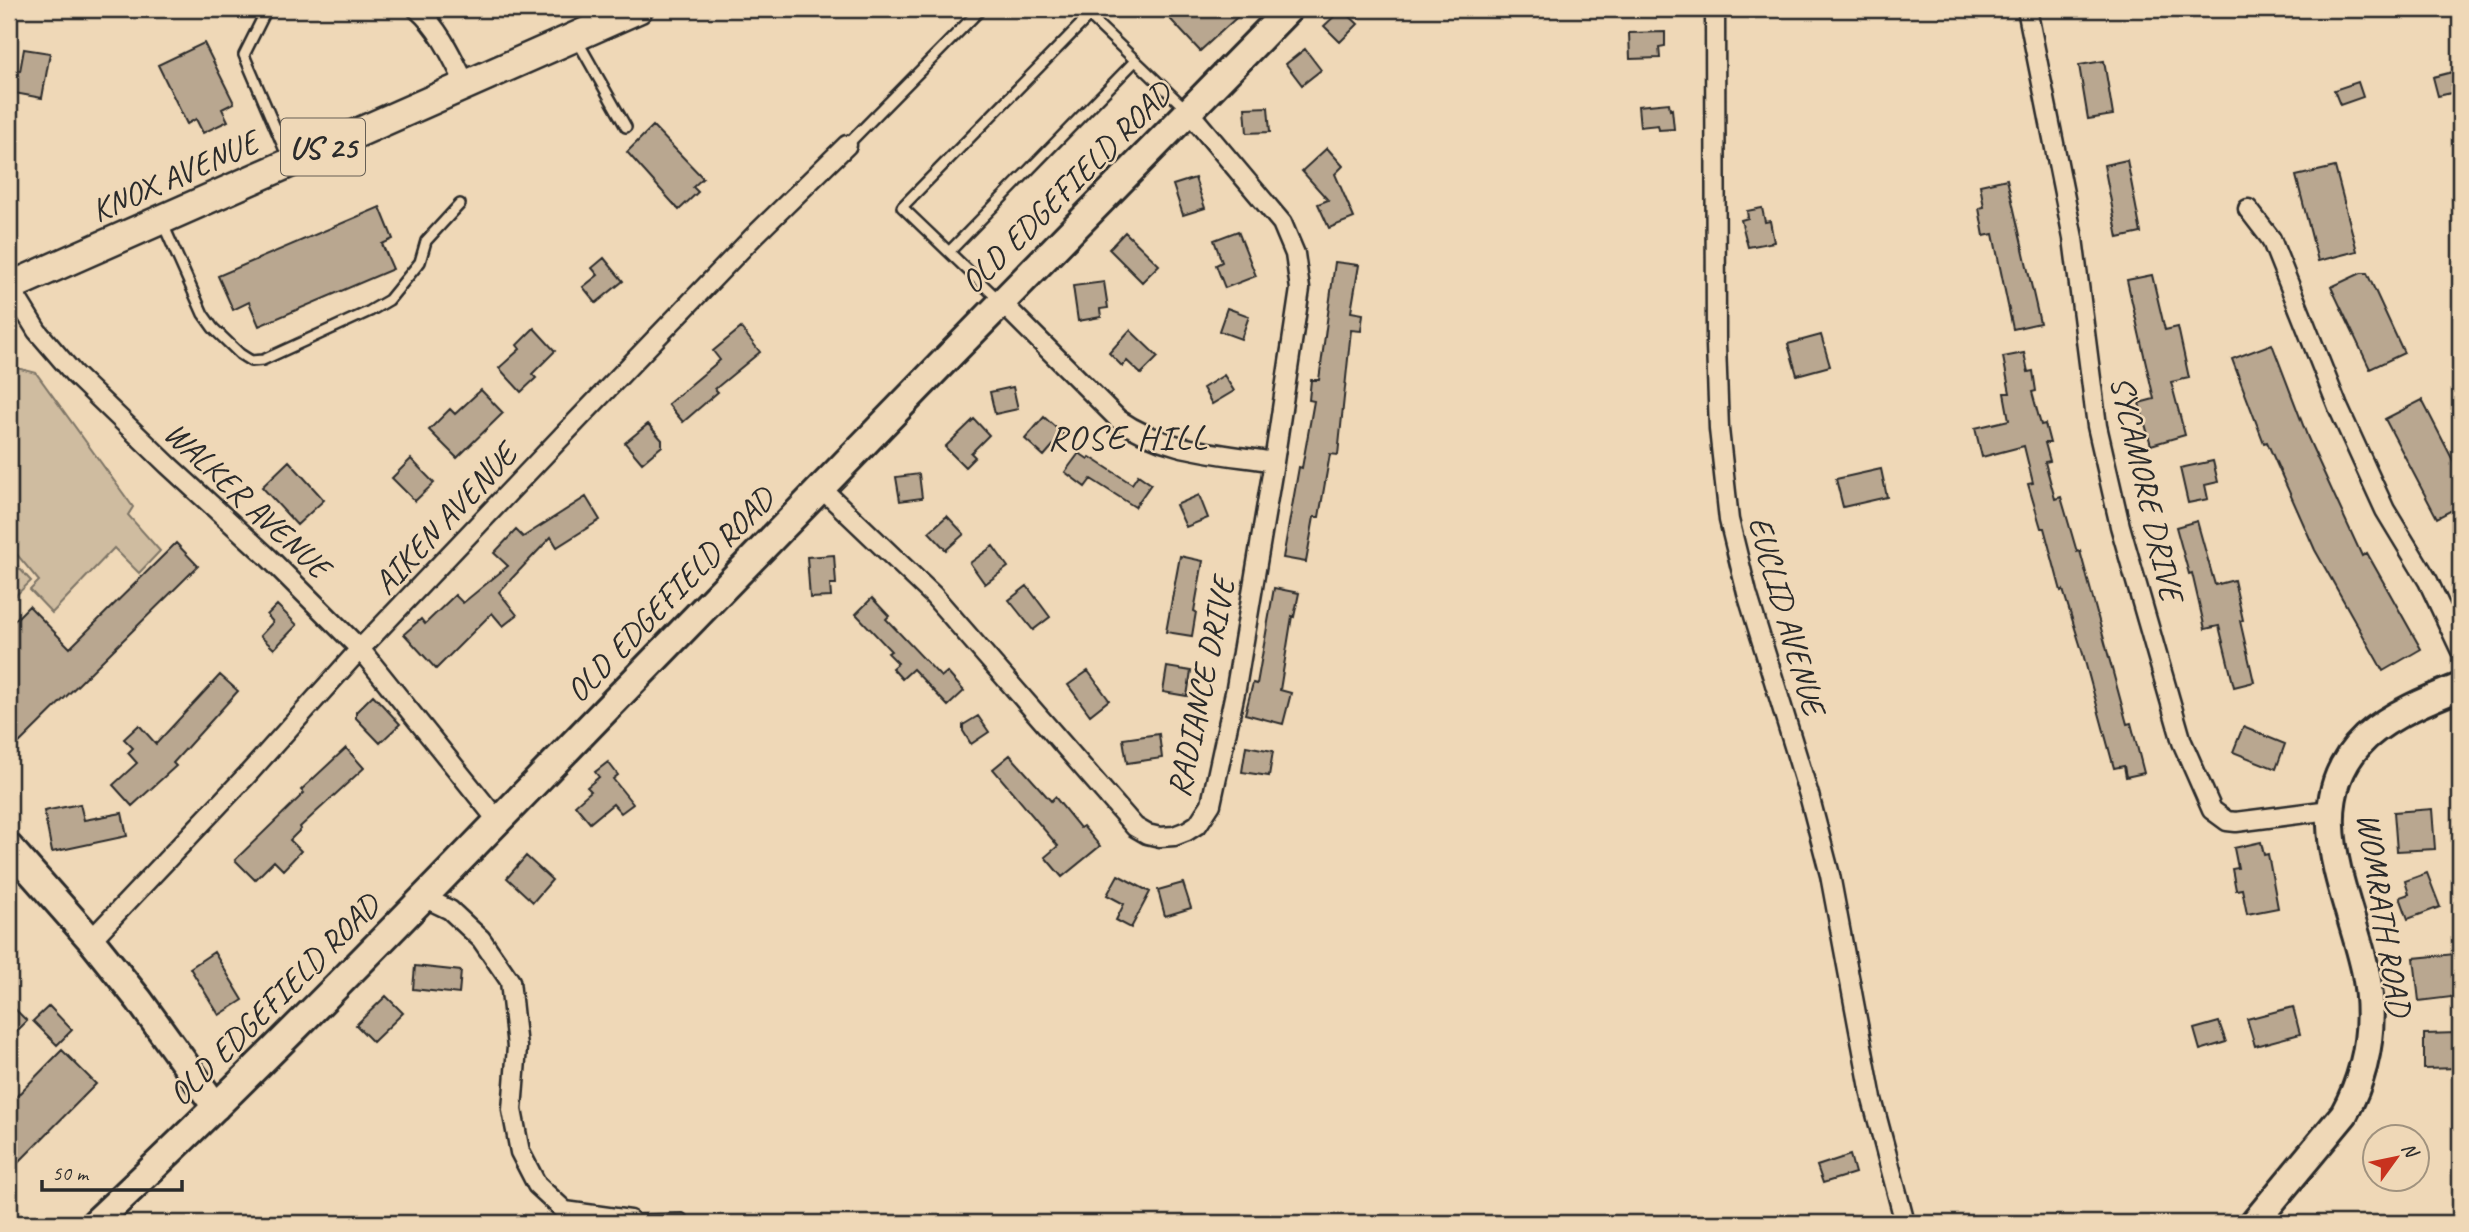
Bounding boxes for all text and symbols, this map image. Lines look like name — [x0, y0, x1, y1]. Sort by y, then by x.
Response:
street label: OLD EDGEFIELD ROAD — [951, 71, 1182, 302]
street label: KNOX AVENUE — [85, 119, 268, 231]
road number: US 25 — [281, 119, 365, 176]
street label: SYCAMORE DRIVE — [2101, 372, 2194, 608]
street label: WALKER AVENUE — [155, 412, 342, 590]
district label: ROSE HILL — [1048, 415, 1208, 460]
street label: AIKEN AVENUE — [364, 431, 529, 603]
street label: OLD EDGEFIELD ROAD — [557, 476, 785, 711]
street label: EUCLID AVENUE — [1739, 512, 1837, 723]
street label: RADIANCE DRIVE — [1157, 570, 1245, 800]
street label: WOMRATH ROAD — [2347, 810, 2421, 1021]
street label: OLD EDGEFIELD ROAD — [159, 883, 390, 1114]
north arrow — [2360, 1124, 2430, 1194]
text: N — [2396, 1138, 2424, 1163]
scale bar — [42, 1148, 182, 1192]
text: 50 m — [52, 1160, 90, 1186]

